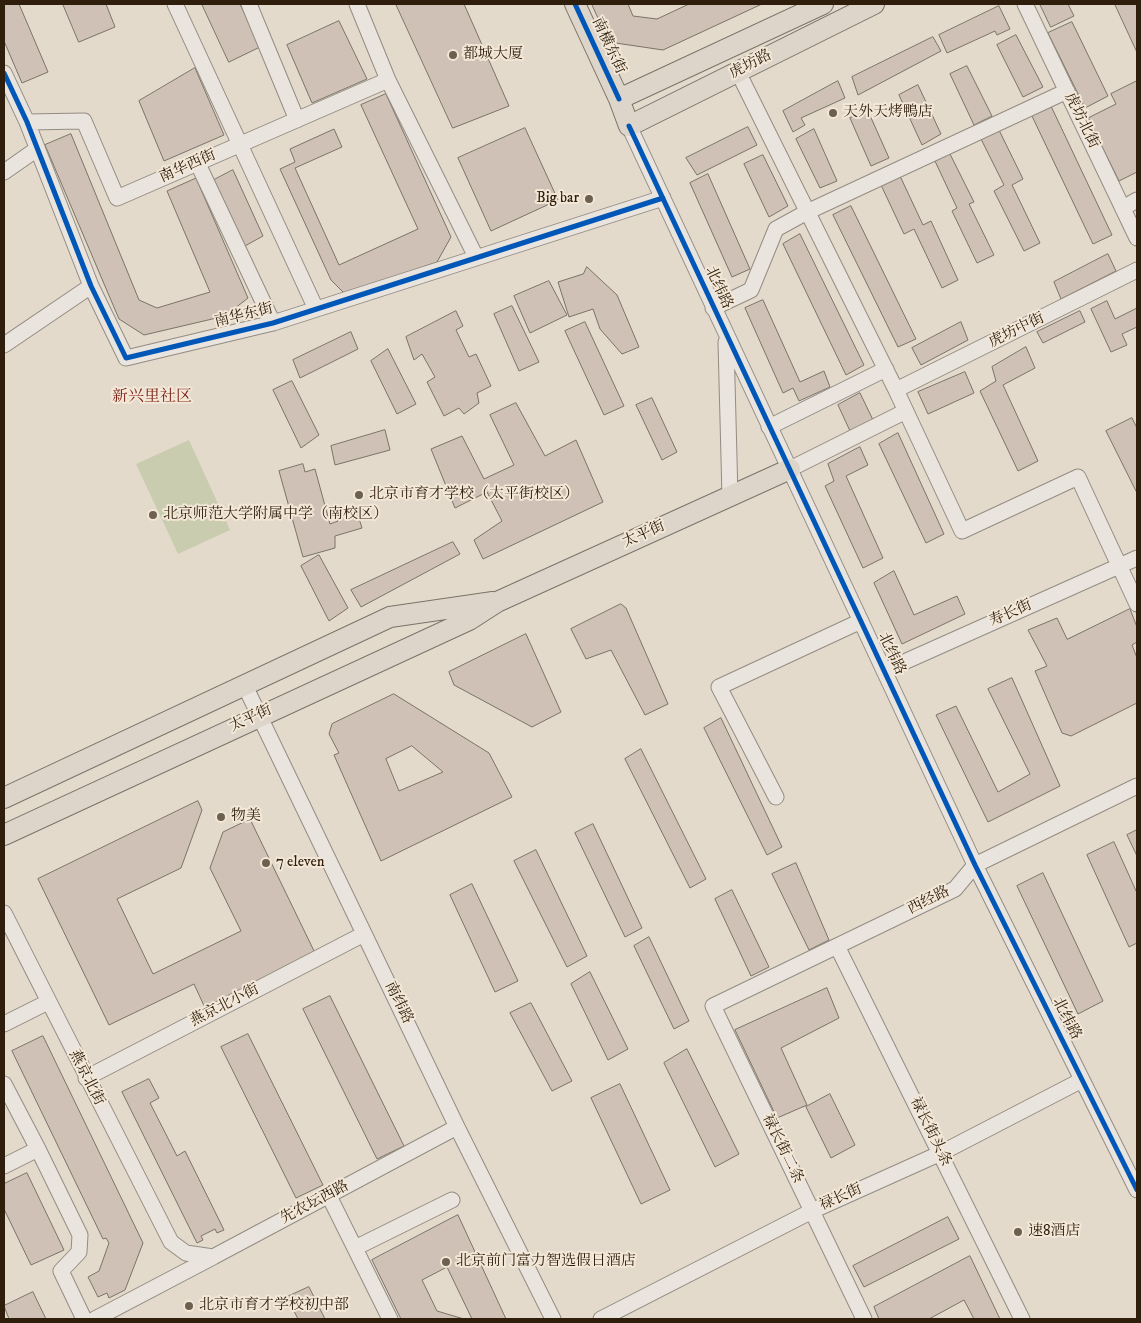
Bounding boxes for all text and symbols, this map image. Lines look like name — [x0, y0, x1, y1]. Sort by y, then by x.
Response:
street label: 南横东街 — [587, 15, 629, 77]
place label: 都城大厦 — [463, 46, 523, 64]
street label: 虎坊路 — [727, 47, 775, 83]
marker: 都城大厦 — [447, 49, 459, 61]
street label: 虎坊北街 — [1060, 90, 1102, 152]
place label: 天外天烤鴨店 — [843, 104, 933, 122]
marker: 天外天烤鴨店 — [827, 107, 839, 119]
street label: 南华西街 — [157, 147, 219, 187]
place label: Big bar — [536, 190, 579, 208]
marker: Big bar — [583, 193, 595, 205]
street label: 北纬路 — [700, 264, 736, 312]
street label: 南华东街 — [213, 300, 275, 332]
street label: 虎坊中街 — [986, 310, 1048, 352]
district label: 新兴里社区 — [112, 388, 192, 408]
place label: 北京市育才学校（太平街校区） — [369, 486, 579, 504]
marker: 北京市育才学校（太平街校区） — [353, 489, 365, 501]
place label: 北京师范大学附属中学（南校区） — [163, 506, 388, 524]
marker: 北京师范大学附属中学（南校区） — [147, 509, 159, 521]
street label: 太平街 — [620, 518, 668, 552]
street label: 寿长街 — [987, 597, 1035, 631]
street label: 北纬路 — [873, 630, 909, 678]
street label: 太平街 — [227, 701, 275, 737]
place label: 物美 — [231, 808, 261, 826]
marker: 物美 — [215, 811, 227, 823]
place label: 7 eleven — [276, 854, 325, 872]
marker: 7 eleven — [260, 857, 272, 869]
street label: 西经路 — [905, 883, 953, 919]
street label: 南纬路 — [380, 979, 416, 1027]
street label: 燕京北小街 — [188, 981, 262, 1031]
street label: 北纬路 — [1048, 995, 1084, 1043]
street label: 燕京北街 — [64, 1047, 108, 1109]
street label: 禄长街头条 — [905, 1094, 955, 1170]
street label: 禄长街二条 — [757, 1111, 807, 1187]
street label: 先农坛西路 — [278, 1177, 352, 1229]
street label: 禄长街 — [817, 1181, 865, 1215]
place label: 速8酒店 — [1028, 1223, 1081, 1241]
marker: 速8酒店 — [1012, 1226, 1024, 1238]
place label: 北京前门富力智选假日酒店 — [456, 1253, 636, 1271]
marker: 北京前门富力智选假日酒店 — [440, 1256, 452, 1268]
place label: 北京市育才学校初中部 — [199, 1297, 349, 1315]
marker: 北京市育才学校初中部 — [183, 1300, 195, 1312]

